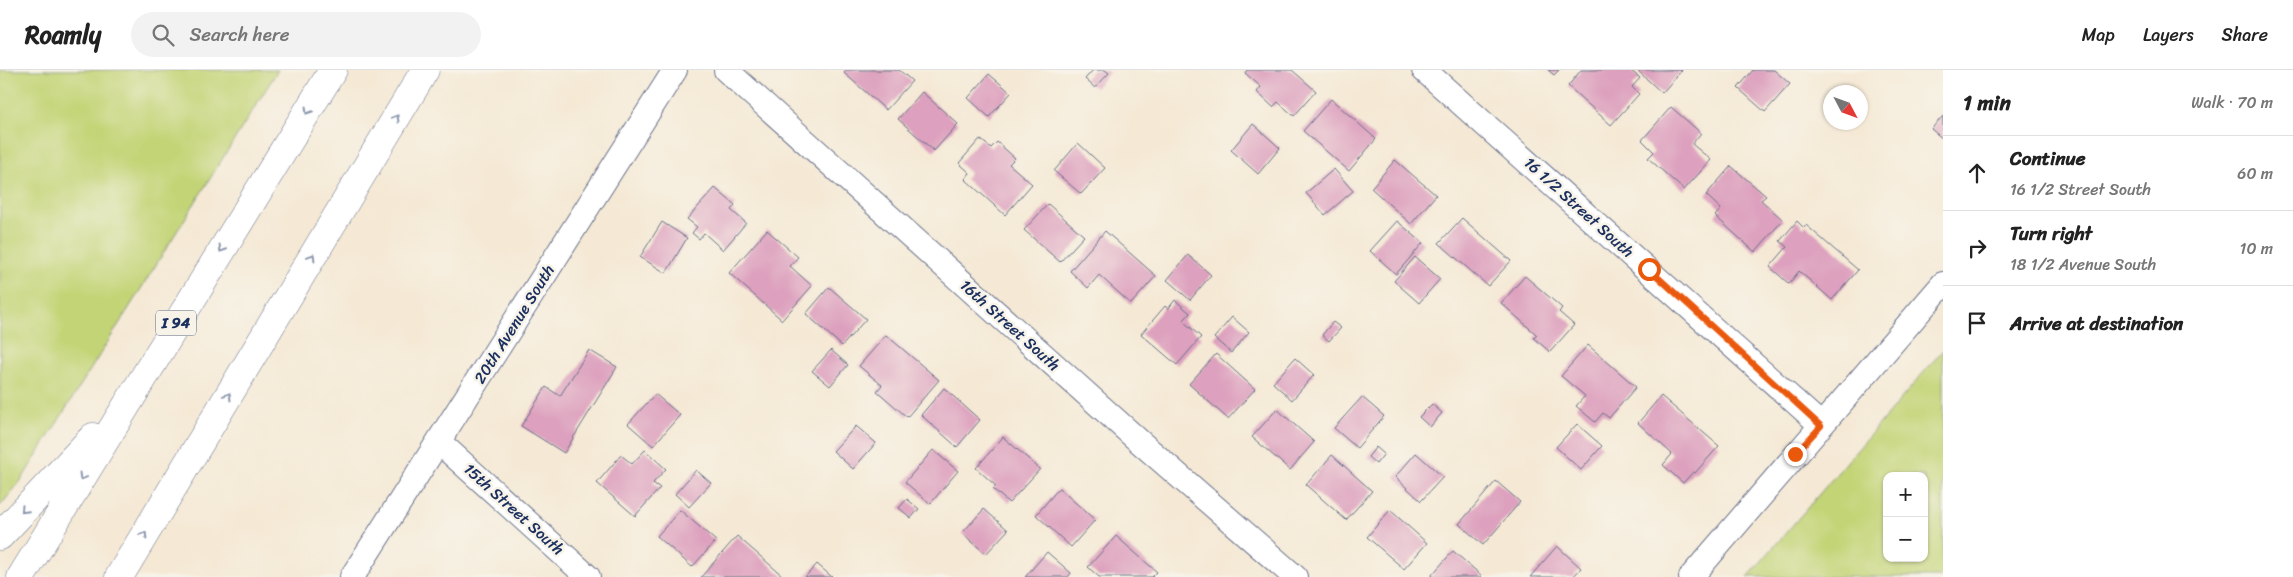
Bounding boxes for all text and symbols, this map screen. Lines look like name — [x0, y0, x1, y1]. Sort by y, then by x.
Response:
search box — [131, 12, 481, 57]
text: Roamly — [25, 14, 101, 56]
text: Search here — [189, 18, 289, 51]
text: Map — [2082, 19, 2115, 51]
text: Layers — [2143, 19, 2194, 51]
text: Share — [2222, 19, 2268, 51]
icon: search — [149, 21, 177, 49]
text: 1 min — [1963, 84, 2011, 122]
north arrow — [1823, 85, 1868, 130]
text: Walk · 70 m — [2191, 88, 2273, 117]
one-way arrow — [304, 106, 314, 115]
one-way arrow — [390, 114, 400, 123]
text: Continue — [2010, 142, 2086, 175]
street label: 16 1/2 Street South — [1517, 149, 1641, 265]
icon: ahead — [1963, 159, 1991, 187]
text: 60 m — [2237, 159, 2273, 188]
text: 16 1/2 Street South — [2010, 175, 2151, 204]
text: Turn right — [2010, 217, 2092, 250]
icon: right — [1963, 234, 1991, 262]
text: 10 m — [2240, 234, 2273, 263]
one-way arrow — [218, 244, 228, 253]
text: 18 1/2 Avenue South — [2010, 250, 2156, 279]
one-way arrow — [306, 254, 316, 263]
route start — [1638, 258, 1661, 281]
street label: 20th Avenue South — [466, 259, 562, 389]
street label: 16th Street South — [953, 272, 1067, 378]
text: Arrive at destination — [2010, 307, 2183, 340]
icon: arrive — [1963, 309, 1991, 337]
road number: I 94 — [156, 310, 196, 336]
one-way arrow — [222, 393, 232, 402]
route end — [1784, 443, 1807, 466]
street label: 15th Street South — [457, 455, 571, 563]
one-way arrow — [78, 472, 88, 481]
map controls — [1883, 472, 1928, 562]
button: + — [1883, 472, 1928, 517]
one-way arrow — [21, 504, 30, 513]
button: − — [1883, 517, 1928, 562]
one-way arrow — [138, 532, 147, 541]

